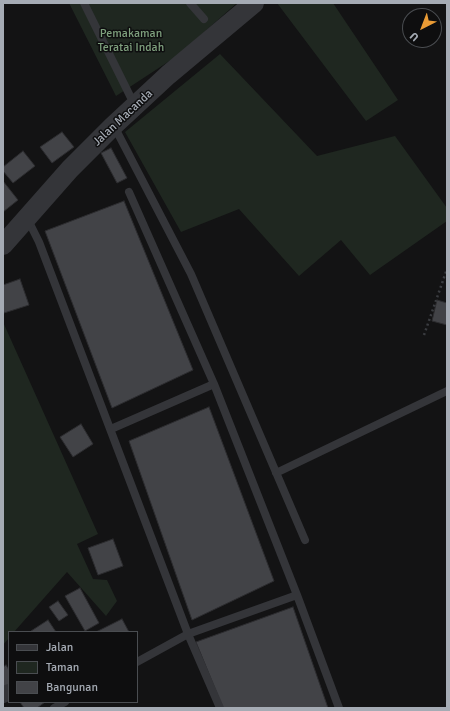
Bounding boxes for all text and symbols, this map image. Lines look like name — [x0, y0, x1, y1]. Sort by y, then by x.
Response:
north arrow — [402, 8, 442, 48]
park label: Pemakaman Teratai Indah — [98, 27, 164, 55]
text: U — [407, 29, 421, 44]
street label: Jalan Macanda — [90, 87, 156, 149]
legend — [8, 631, 138, 703]
text: Jalan — [46, 640, 73, 655]
text: Taman — [46, 660, 79, 675]
text: Bangunan — [46, 680, 98, 695]

